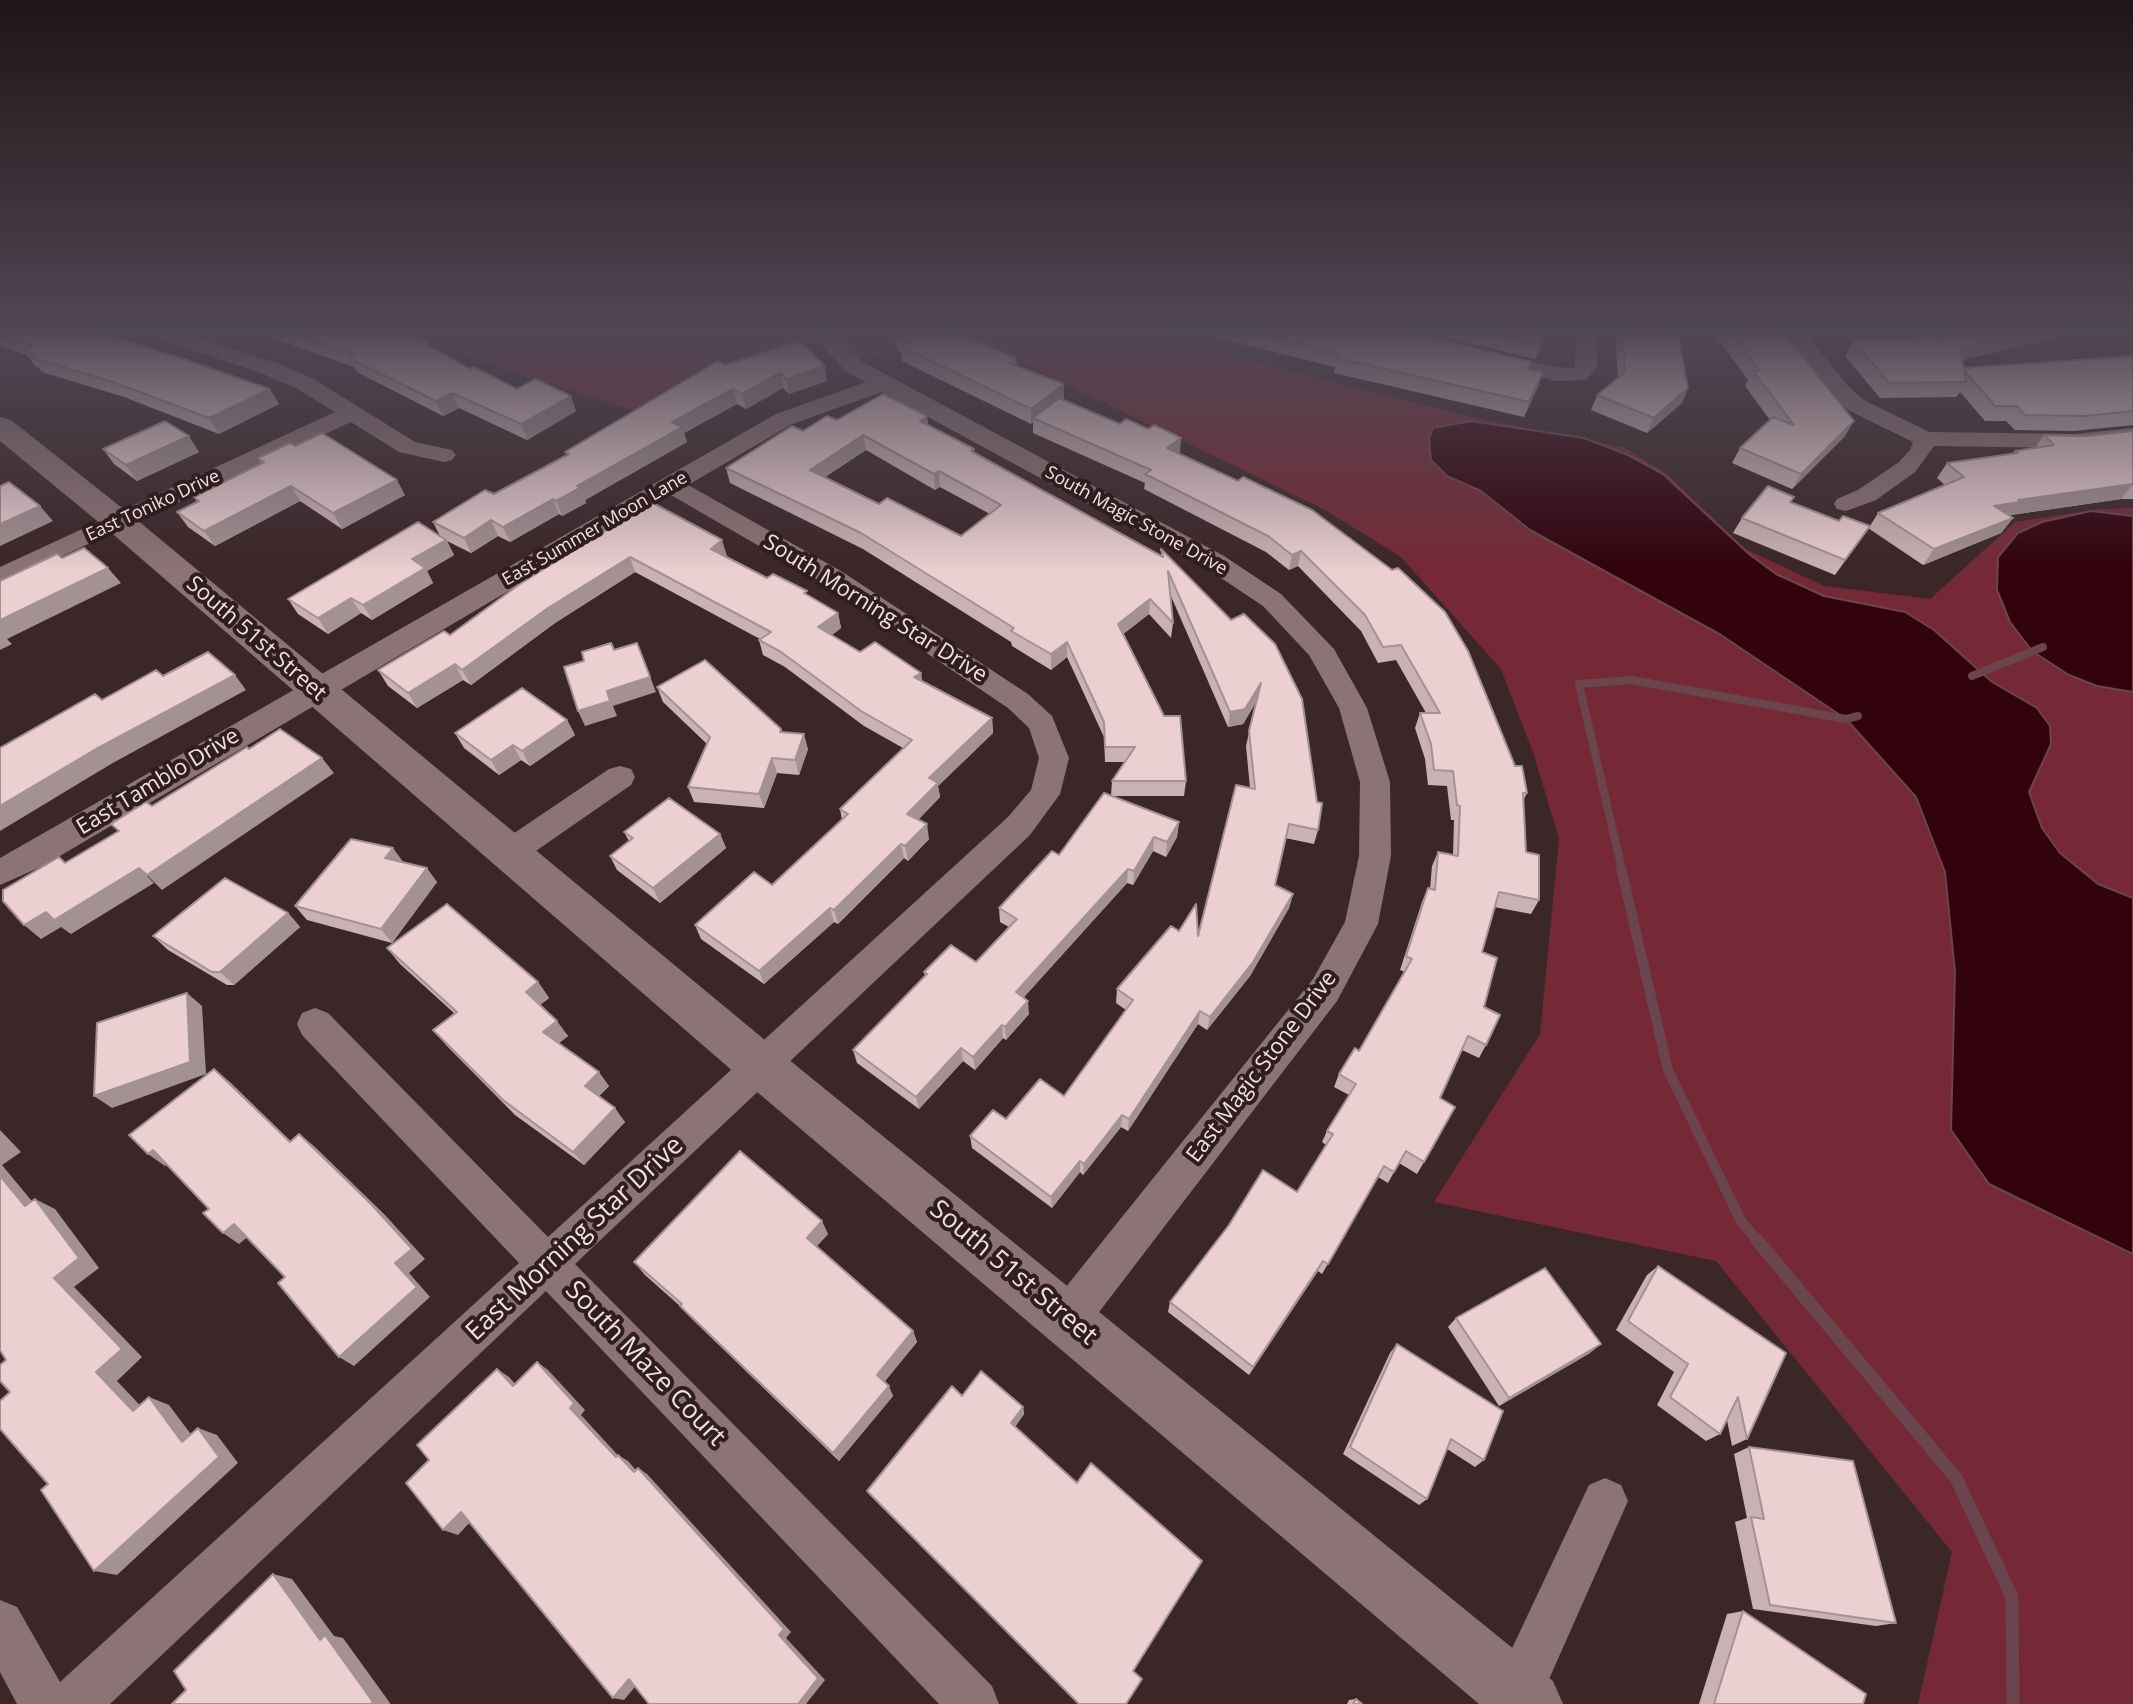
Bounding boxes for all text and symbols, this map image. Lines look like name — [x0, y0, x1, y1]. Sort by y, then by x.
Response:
street label: South Magic Stone Drive — [1041, 462, 1231, 580]
street label: East Toniko Drive — [83, 466, 223, 546]
street label: East Summer Moon Lane — [499, 467, 691, 591]
street label: South Morning Star Drive — [758, 529, 992, 689]
street label: South 51st Street — [181, 571, 331, 707]
street label: East Tamblo Drive — [72, 723, 244, 841]
street label: East Magic Stone Drive — [1181, 966, 1343, 1168]
street label: East Morning Star Drive — [460, 1130, 690, 1348]
street label: South 51st Street — [923, 1194, 1103, 1352]
street label: South Maze Court — [558, 1275, 732, 1453]

